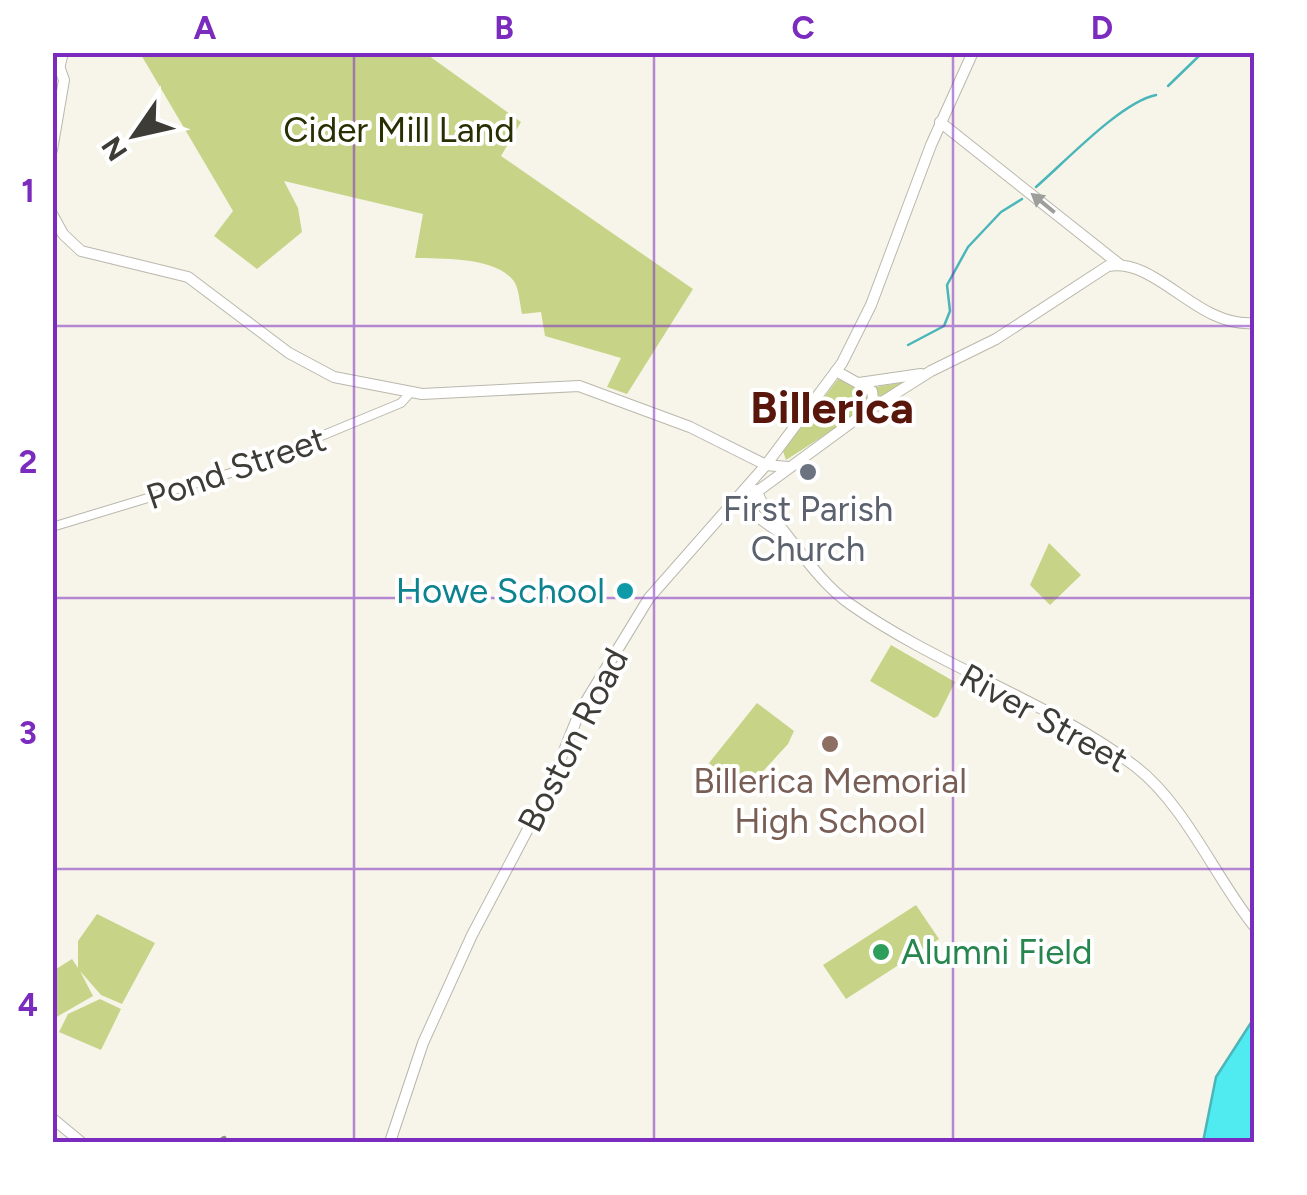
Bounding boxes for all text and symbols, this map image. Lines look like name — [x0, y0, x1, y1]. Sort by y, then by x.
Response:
text: A — [194, 9, 217, 47]
text: B — [494, 9, 514, 47]
text: C — [791, 9, 815, 47]
text: D — [1091, 9, 1113, 47]
north arrow — [85, 85, 185, 185]
park label: Cider Mill Land — [283, 109, 515, 151]
text: N — [94, 130, 134, 167]
text: 1 — [21, 172, 35, 210]
one-way arrow — [1031, 193, 1056, 214]
district label: Billerica — [750, 380, 914, 434]
street label: Pond Street — [141, 418, 331, 518]
text: 2 — [19, 443, 37, 481]
marker: First Parish Church — [797, 461, 819, 483]
place label: First Parish Church — [723, 488, 893, 570]
place label: Howe School — [396, 570, 605, 612]
marker: Howe School — [614, 580, 636, 602]
street label: Boston Road — [509, 641, 637, 839]
street label: River Street — [953, 655, 1135, 781]
text: 3 — [19, 714, 37, 752]
marker: Billerica Memorial High School — [819, 733, 841, 755]
place label: Billerica Memorial High School — [693, 760, 967, 842]
place label: Alumni Field — [901, 931, 1092, 973]
marker: Alumni Field — [870, 941, 892, 963]
text: 4 — [18, 986, 38, 1024]

